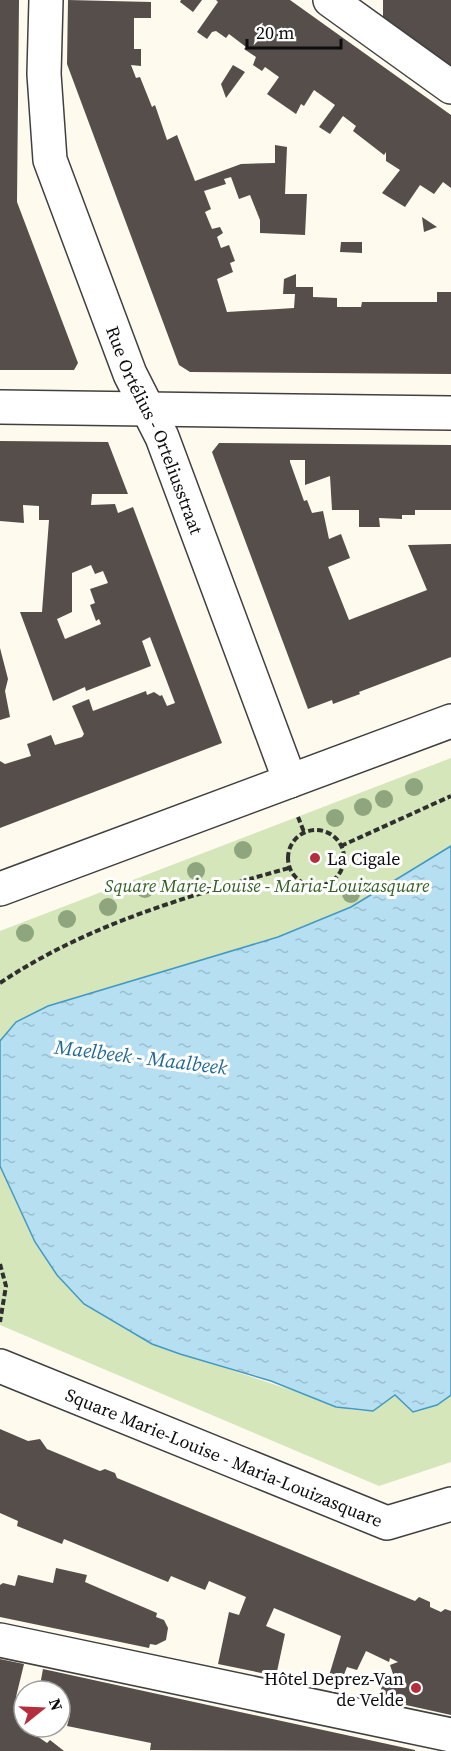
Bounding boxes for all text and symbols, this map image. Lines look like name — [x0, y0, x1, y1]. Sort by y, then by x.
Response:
scale bar — [247, 12, 342, 50]
text: 20 m — [256, 20, 294, 45]
street label: Rue Ortélius - Orteliusstraat — [101, 322, 210, 538]
place label: La Cigale — [327, 846, 400, 871]
marker: La Cigale — [308, 851, 322, 865]
park label: Square Marie-Louise - Maria-Louizasquare — [105, 873, 430, 898]
water label: Maelbeek - Maalbeek — [52, 1032, 229, 1082]
street label: Square Marie-Louise - Maria-Louizasquare — [62, 1381, 387, 1533]
place label: Hôtel Deprez-Van de Velde — [264, 1666, 404, 1712]
north arrow — [12, 1679, 72, 1739]
marker: Hôtel Deprez-Van de Velde — [409, 1681, 423, 1695]
text: N — [44, 1695, 69, 1714]

